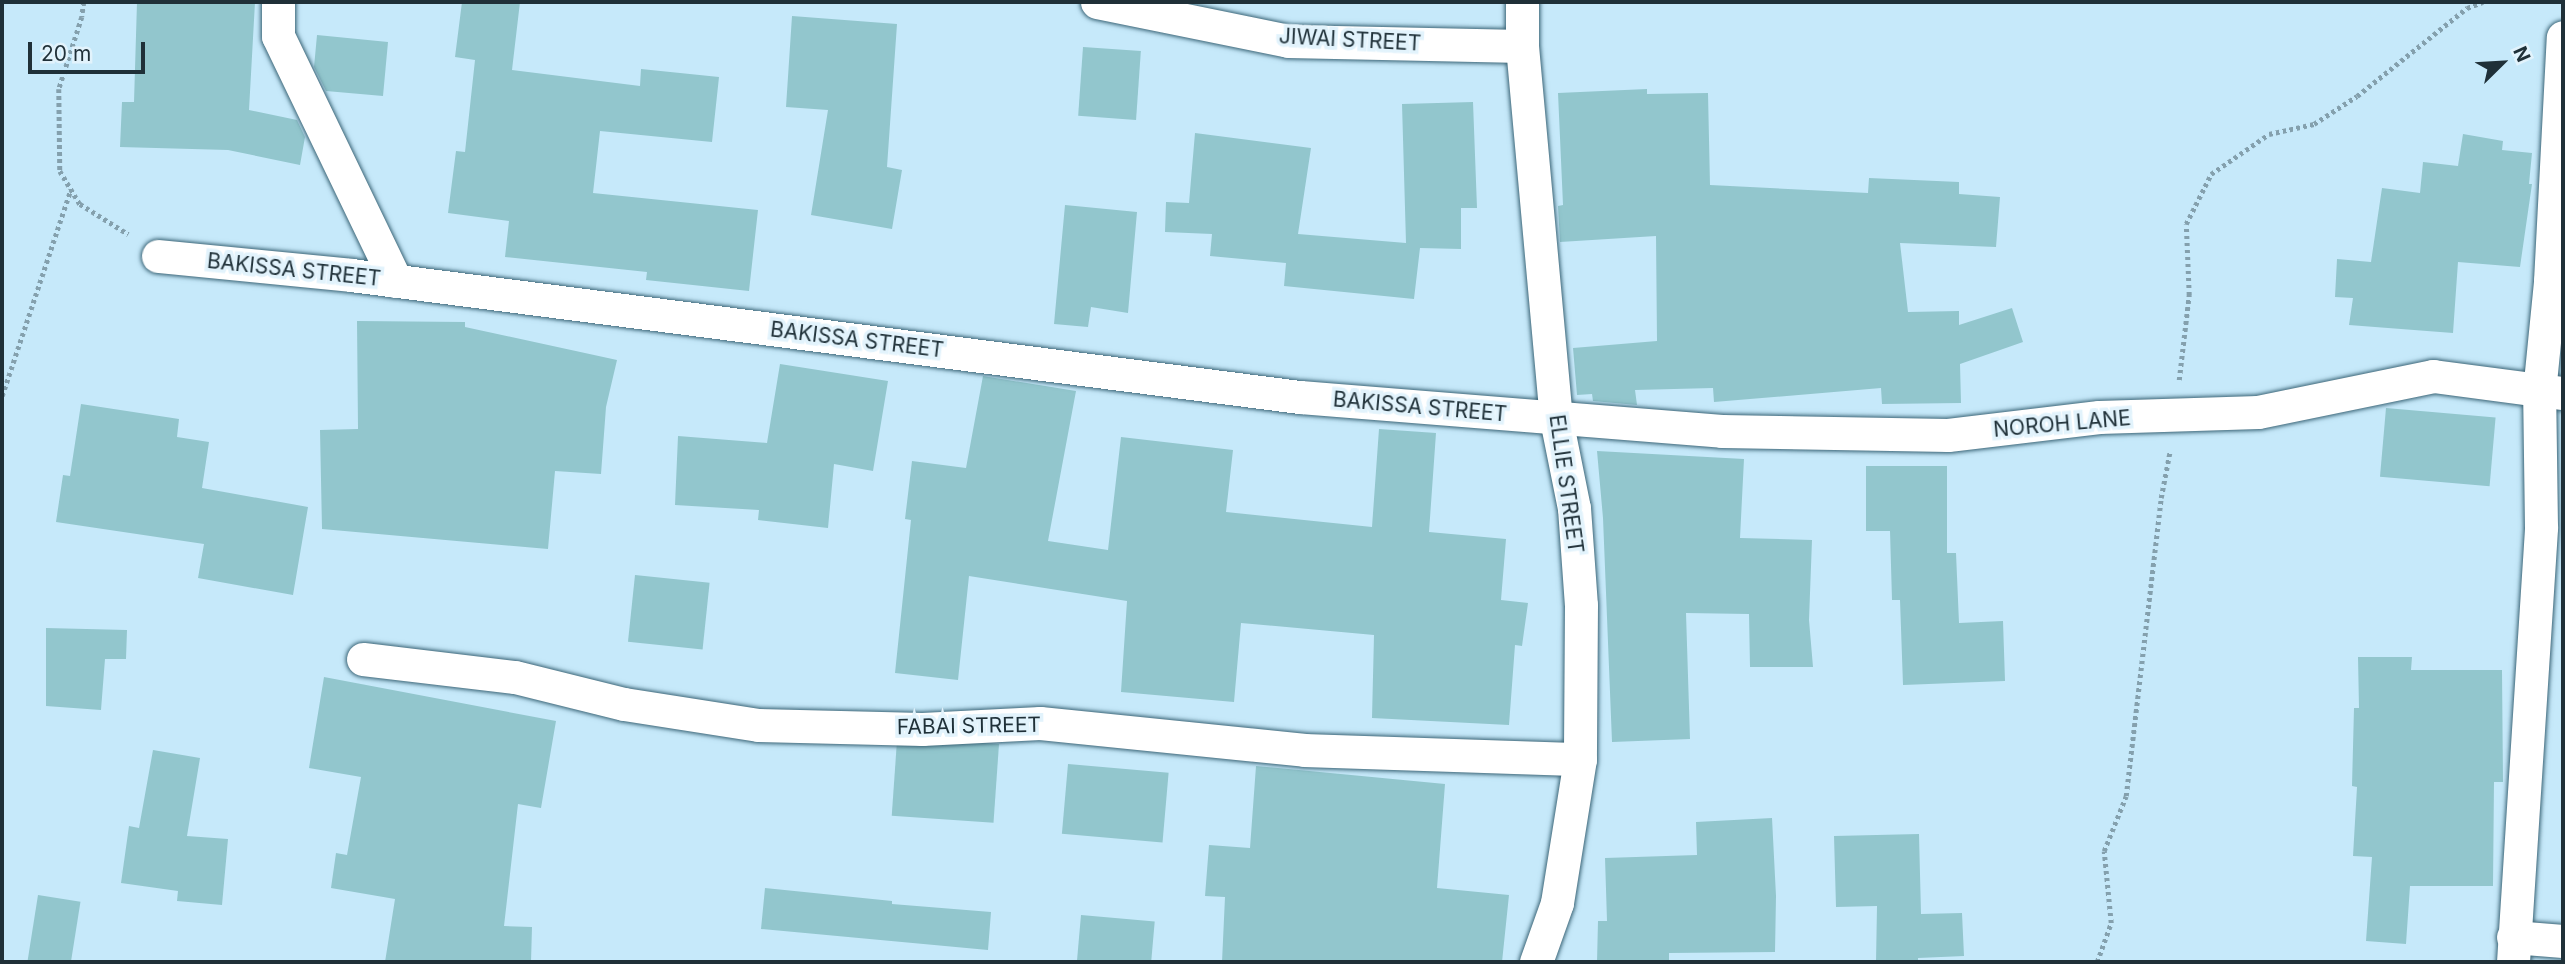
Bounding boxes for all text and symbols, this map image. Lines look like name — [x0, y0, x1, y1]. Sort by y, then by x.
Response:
street label: JIWAI STREET — [1278, 24, 1422, 56]
scale bar — [32, 28, 149, 72]
north arrow — [2467, 28, 2537, 98]
text: 20 m — [41, 41, 91, 66]
text: N — [2508, 43, 2535, 66]
street label: BAKISSA STREET — [206, 248, 382, 292]
street label: BAKISSA STREET — [769, 317, 945, 363]
street label: BAKISSA STREET — [1332, 387, 1508, 427]
street label: NOROH LANE — [1992, 405, 2132, 443]
street label: ELLIE STREET — [1544, 413, 1588, 555]
street label: FABAI STREET — [897, 712, 1041, 740]

